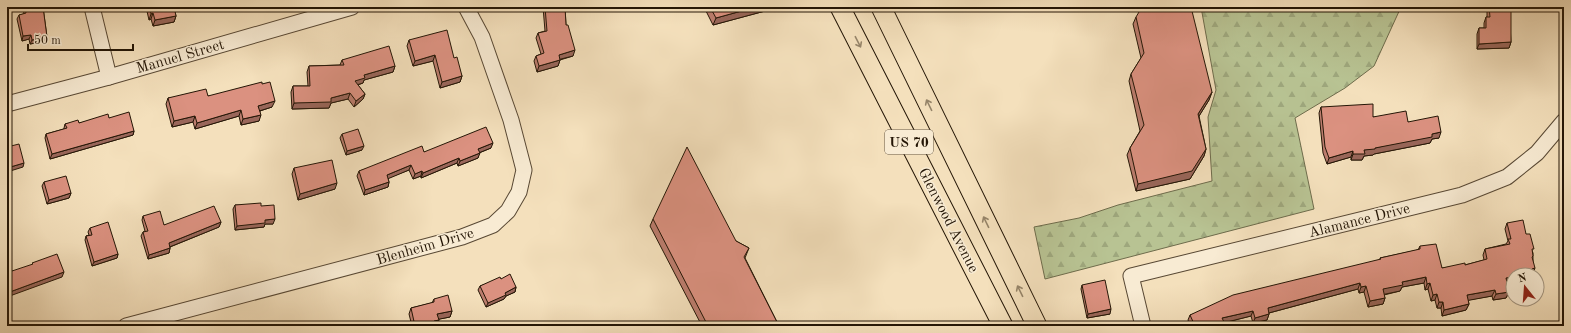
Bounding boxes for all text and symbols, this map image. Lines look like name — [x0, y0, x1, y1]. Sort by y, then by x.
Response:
scale bar — [28, 26, 133, 52]
text: 50 m — [34, 34, 61, 47]
one-way arrow — [855, 35, 862, 47]
street label: Manuel Street — [135, 38, 226, 77]
one-way arrow — [924, 99, 932, 111]
road number: US 70 — [885, 130, 933, 154]
street label: Glenwood Avenue — [915, 166, 981, 276]
street label: Alamance Drive — [1307, 202, 1412, 241]
one-way arrow — [982, 216, 989, 228]
street label: Blenheim Drive — [375, 226, 476, 269]
north arrow — [1505, 267, 1545, 307]
text: N — [1517, 272, 1529, 285]
one-way arrow — [1016, 286, 1023, 298]

